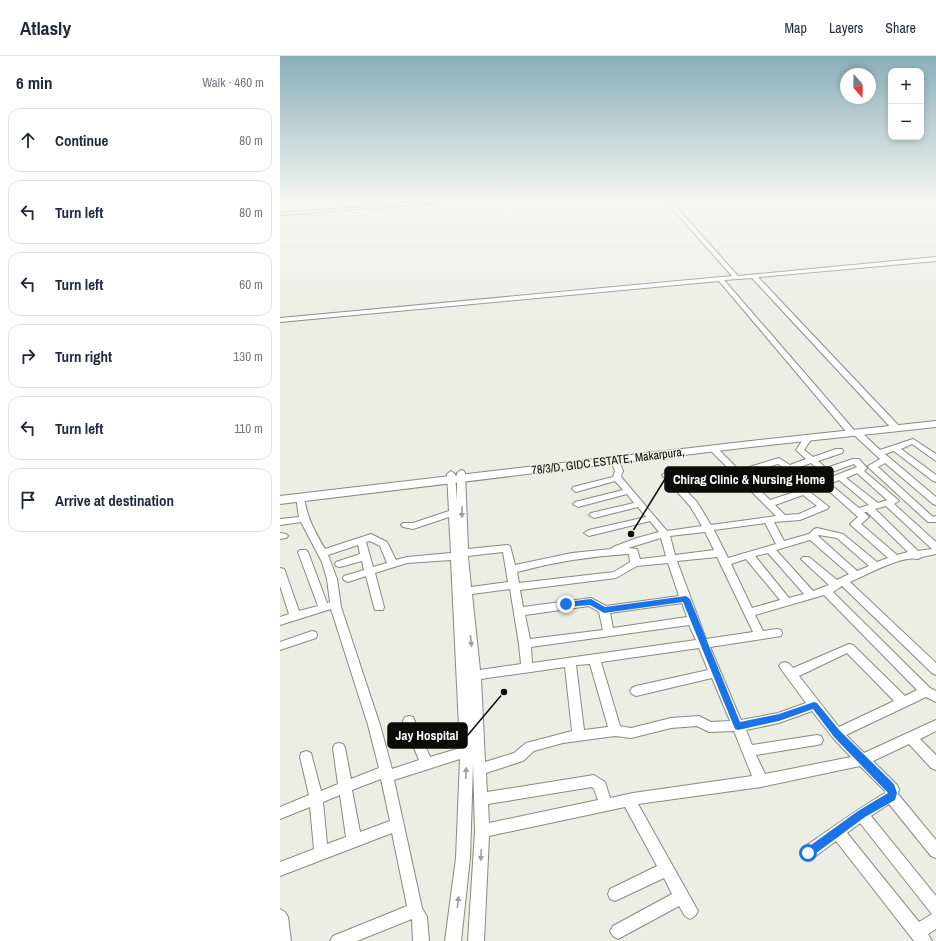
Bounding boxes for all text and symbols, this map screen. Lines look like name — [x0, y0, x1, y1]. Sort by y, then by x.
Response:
text: Atlasly — [20, 15, 71, 41]
text: Map — [785, 19, 807, 37]
text: Layers — [829, 19, 863, 37]
text: Share — [885, 19, 916, 37]
north arrow — [840, 68, 876, 104]
map controls — [888, 68, 924, 140]
button: + — [888, 68, 924, 104]
text: 6 min — [16, 71, 52, 94]
text: Walk · 460 m — [202, 74, 264, 91]
button: − — [888, 104, 924, 140]
icon: ahead — [17, 129, 39, 151]
text: Continue — [55, 130, 108, 151]
text: 80 m — [239, 132, 263, 149]
icon: left — [17, 201, 39, 223]
text: Turn left — [55, 202, 103, 223]
text: 80 m — [239, 204, 263, 221]
icon: left — [17, 273, 39, 295]
text: Turn left — [55, 274, 103, 295]
text: 60 m — [239, 276, 263, 293]
icon: right — [17, 345, 39, 367]
text: Turn right — [55, 346, 112, 367]
text: 130 m — [233, 348, 263, 365]
icon: left — [17, 417, 39, 439]
text: Turn left — [55, 418, 103, 439]
text: 110 m — [234, 420, 263, 437]
street label: 78/3/D, GIDC ESTATE, Makarpura, — [531, 444, 685, 478]
callout: Chirag Clinic & Nursing Home — [665, 467, 833, 492]
text: Chirag Clinic & Nursing Home — [673, 471, 825, 488]
icon: arrive — [17, 489, 39, 511]
text: Arrive at destination — [55, 490, 174, 511]
one-way arrow — [459, 506, 465, 519]
route end — [557, 595, 575, 613]
one-way arrow — [468, 635, 475, 647]
callout: Jay Hospital — [388, 723, 467, 748]
text: Jay Hospital — [396, 727, 458, 744]
one-way arrow — [463, 767, 470, 779]
route start — [799, 844, 817, 862]
one-way arrow — [477, 849, 484, 861]
one-way arrow — [455, 896, 462, 908]

